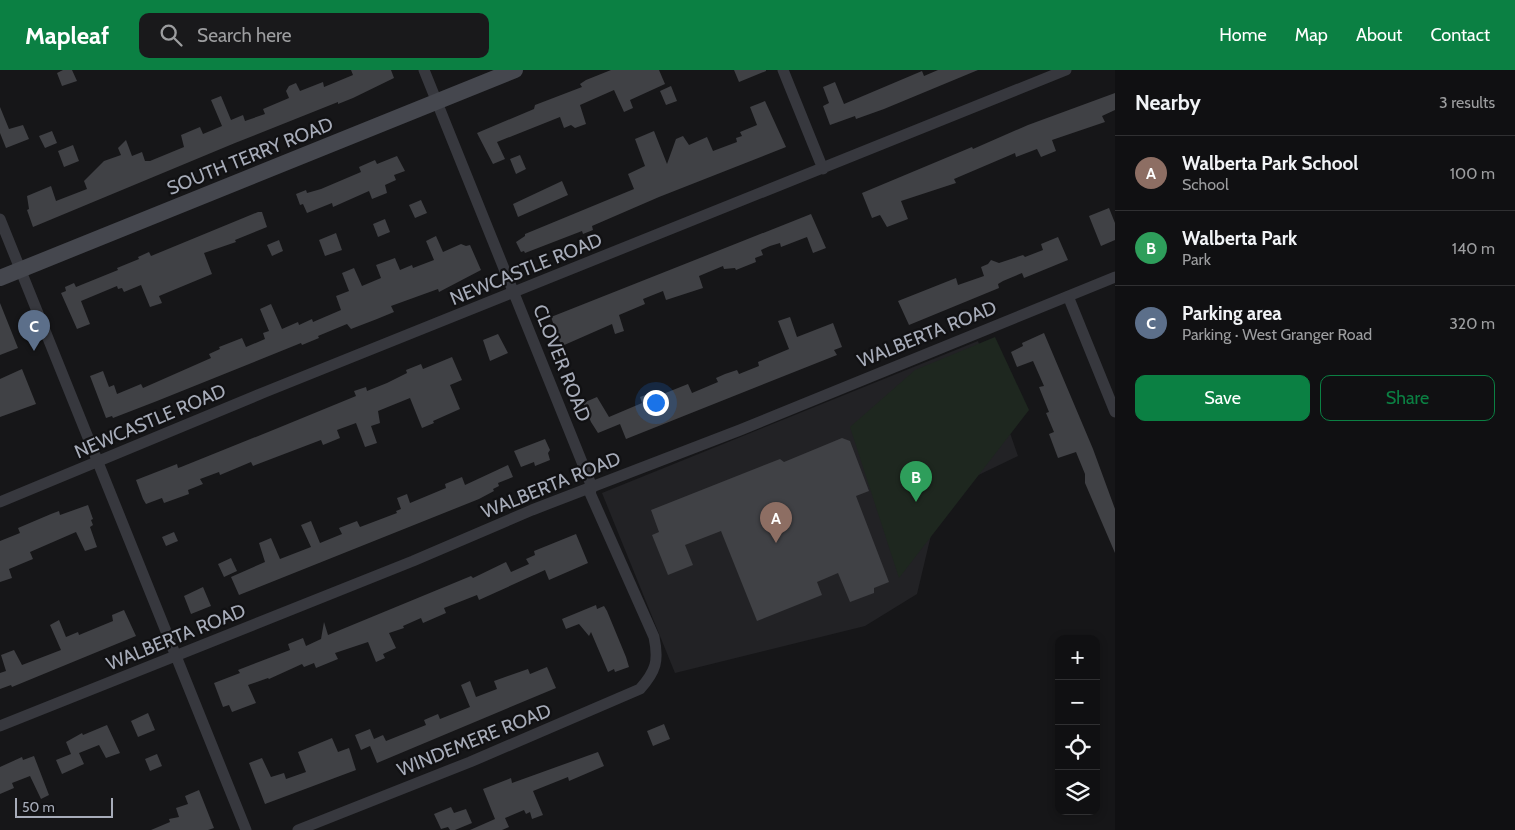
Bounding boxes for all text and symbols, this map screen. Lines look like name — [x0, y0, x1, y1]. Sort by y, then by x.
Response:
search box — [139, 13, 489, 58]
text: Mapleaf — [25, 21, 109, 50]
icon: search — [157, 21, 185, 49]
text: Search here — [197, 24, 291, 47]
text: Home — [1219, 24, 1267, 46]
text: Map — [1295, 24, 1328, 46]
text: About — [1356, 24, 1402, 46]
text: Contact — [1430, 24, 1490, 46]
text: Nearby — [1135, 90, 1201, 115]
text: 3 results — [1439, 93, 1495, 112]
street label: SOUTH TERRY ROAD — [164, 112, 337, 200]
text: Walberta Park School — [1182, 152, 1358, 175]
text: A — [1146, 164, 1156, 183]
text: 100 m — [1450, 164, 1495, 183]
text: School — [1182, 175, 1229, 194]
text: Walberta Park — [1182, 227, 1297, 250]
street label: NEWCASTLE ROAD — [447, 228, 606, 310]
text: B — [1146, 239, 1156, 258]
text: 140 m — [1452, 239, 1495, 258]
text: Park — [1182, 250, 1211, 269]
street label: WALBERTA ROAD — [854, 296, 1000, 372]
street label: CLOVER ROAD — [528, 301, 596, 425]
text: Parking area — [1182, 302, 1282, 325]
pin: C — [18, 310, 50, 351]
text: C — [1146, 314, 1156, 333]
text: 320 m — [1449, 314, 1495, 333]
text: Parking · West Granger Road — [1182, 325, 1372, 344]
button: Save — [1135, 375, 1310, 421]
button: Share — [1320, 375, 1495, 421]
street label: NEWCASTLE ROAD — [71, 379, 229, 463]
your location — [643, 390, 669, 416]
street label: WALBERTA ROAD — [478, 447, 624, 523]
pin: B — [900, 461, 932, 502]
pin: A — [760, 502, 792, 543]
street label: WALBERTA ROAD — [103, 599, 249, 675]
map controls — [1055, 635, 1100, 815]
button: + — [1055, 635, 1100, 680]
button: − — [1055, 680, 1100, 725]
street label: WINDEMERE ROAD — [394, 699, 555, 781]
button: locate — [1055, 725, 1100, 770]
button: layers — [1055, 770, 1100, 815]
scale bar — [15, 795, 112, 818]
text: 50 m — [22, 798, 55, 816]

